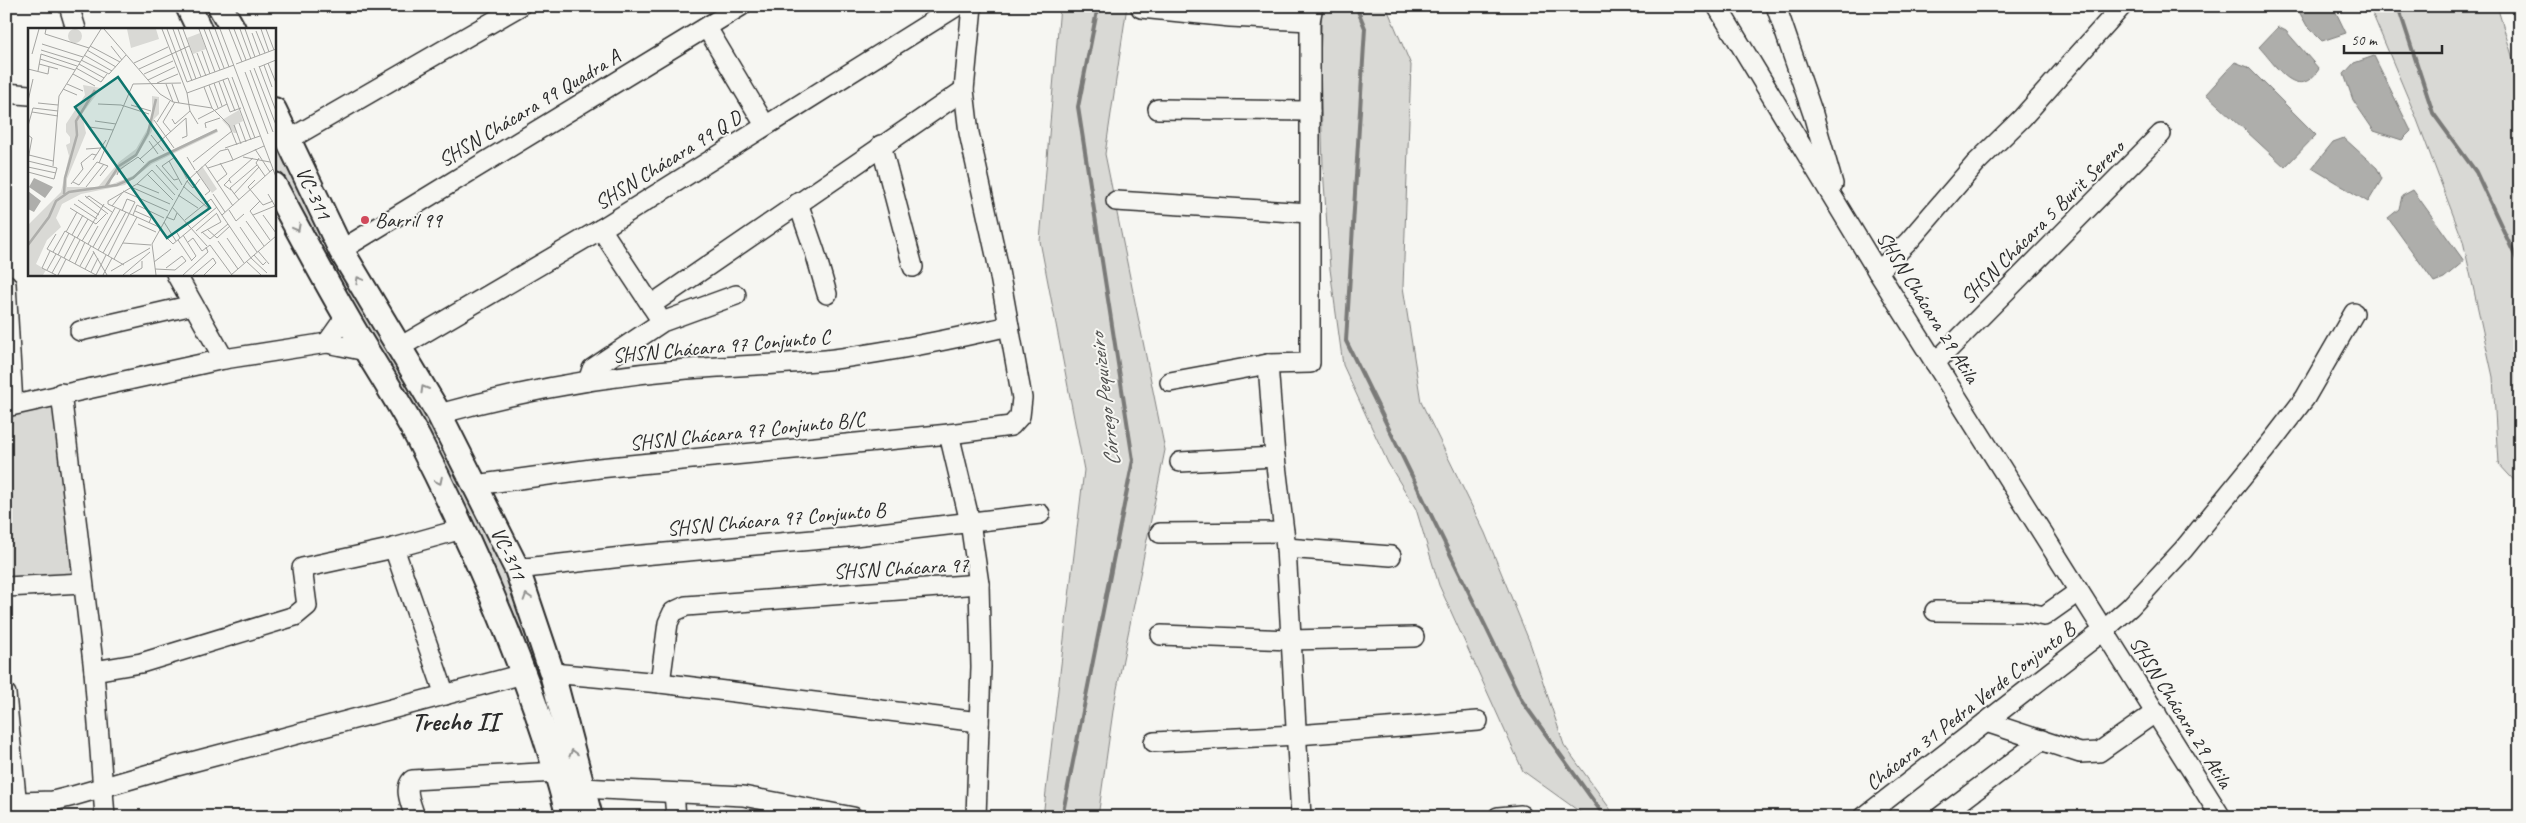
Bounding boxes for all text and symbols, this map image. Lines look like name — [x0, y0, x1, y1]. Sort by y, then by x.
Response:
scale bar — [2344, 22, 2441, 54]
inset map — [28, 28, 275, 275]
text: 50 m — [2351, 31, 2378, 50]
street label: SHSN Chácara 99 Quadra A — [433, 43, 626, 173]
street label: SHSN Chácara 99 Q D — [590, 103, 748, 216]
street label: SHSN Chácara 5 Burit Sereno — [1954, 133, 2131, 310]
street label: VC-311 — [290, 162, 338, 225]
place label: Barril 99 — [375, 207, 443, 233]
marker: Barril 99 — [359, 214, 371, 226]
one-way arrow — [291, 223, 301, 232]
street label: SHSN Chácara 29 Atila — [1871, 226, 1986, 389]
one-way arrow — [355, 277, 365, 286]
street label: SHSN Chácara 97 Conjunto C — [611, 323, 833, 368]
water label: Córrego Pequizeiro — [1082, 328, 1127, 468]
one-way arrow — [421, 385, 431, 394]
street label: SHSN Chácara 97 Conjunto B/C — [628, 406, 868, 456]
one-way arrow — [432, 475, 442, 484]
street label: SHSN Chácara 97 Conjunto B — [666, 496, 888, 542]
street label: VC-311 — [485, 522, 533, 584]
street label: SHSN Chácara 97 — [833, 551, 971, 585]
one-way arrow — [522, 593, 532, 602]
street label: Chácara 31 Pedra Verde Conjunto B — [1860, 615, 2082, 796]
street label: SHSN Chácara 29 Atila — [2124, 631, 2239, 794]
district label: Trecho II — [412, 705, 504, 738]
one-way arrow — [568, 748, 579, 757]

